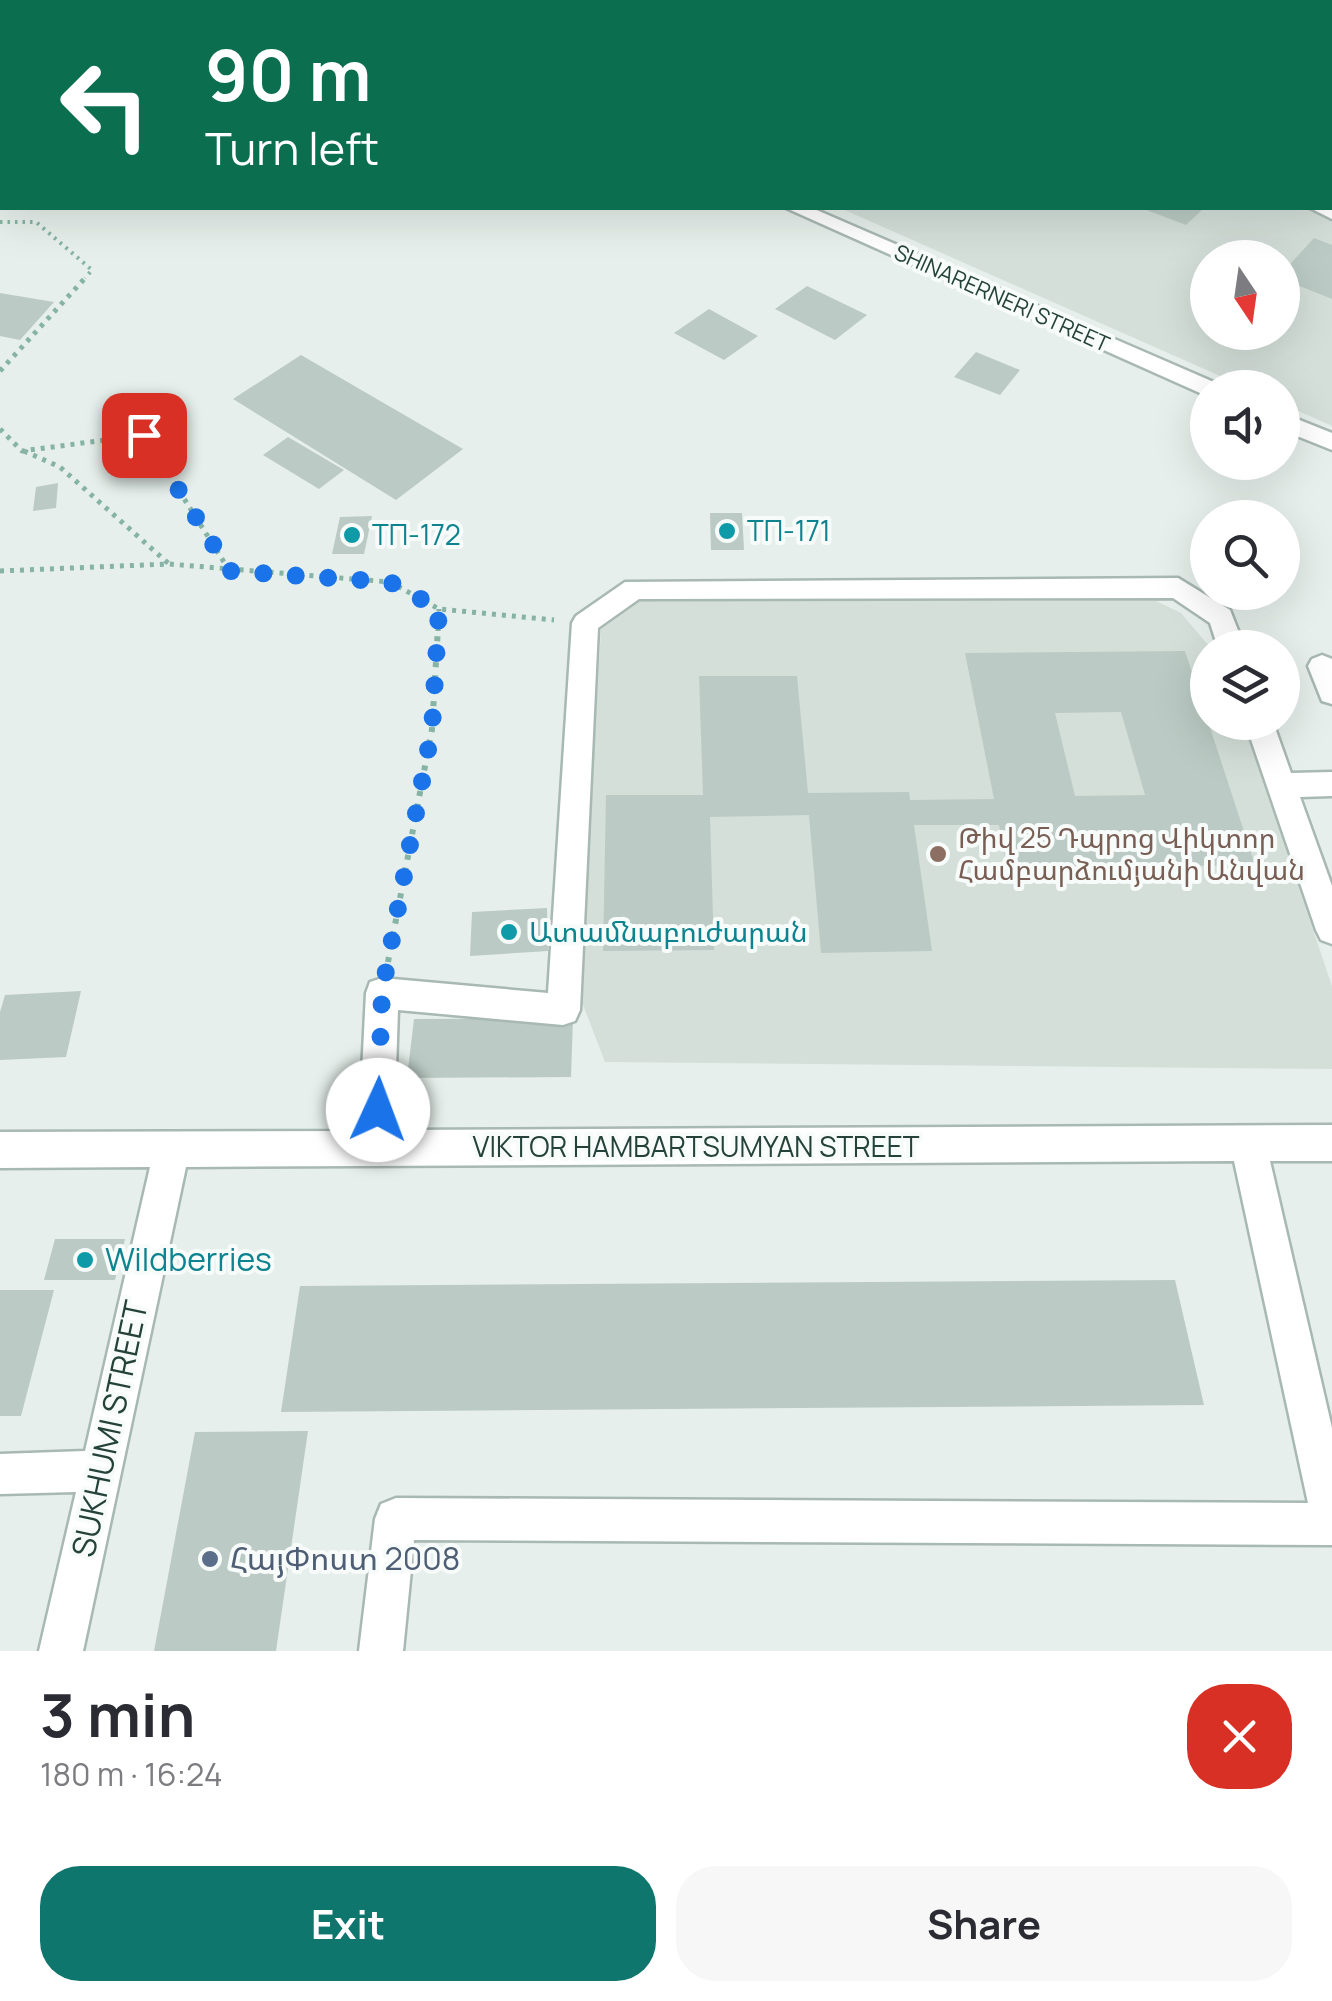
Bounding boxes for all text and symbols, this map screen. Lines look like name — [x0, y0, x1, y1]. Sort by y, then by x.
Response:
text: 90 m — [205, 26, 372, 122]
icon: left — [40, 40, 170, 170]
text: Turn left — [205, 117, 379, 179]
street label: SHINARERNERI STREET — [890, 237, 1114, 359]
north arrow — [1190, 240, 1300, 350]
map controls — [1190, 240, 1300, 740]
button: sound — [1190, 370, 1300, 480]
pin — [102, 393, 187, 478]
icon: arrive — [117, 408, 172, 463]
button: search — [1190, 500, 1300, 610]
place label: ТП-171 — [747, 511, 831, 549]
place label: ТП-172 — [372, 515, 461, 553]
marker: ТП-171 — [716, 520, 738, 542]
marker: ТП-172 — [341, 524, 363, 546]
button: layers — [1190, 630, 1300, 740]
place label: Թիվ 25 Դպրոց Վիկտոր Համբարձումյանի Անվան — [958, 818, 1305, 888]
marker: Թիվ 25 Դպրոց Վիկտոր Համբարձումյանի Անվան — [927, 843, 949, 865]
place label: Ատամնաբուժարան — [529, 912, 807, 950]
marker: Ատամնաբուժարան — [498, 921, 520, 943]
position arrow — [326, 1058, 430, 1162]
street label: VIKTOR HAMBARTSUMYAN STREET — [473, 1127, 920, 1165]
place label: Wildberries — [105, 1237, 272, 1281]
marker: Wildberries — [74, 1249, 96, 1271]
street label: SUKHUMI STREET — [60, 1297, 158, 1561]
place label: ՀայՓոստ 2008 — [230, 1536, 460, 1580]
marker: ՀայՓոստ 2008 — [199, 1548, 221, 1570]
text: 3 min — [40, 1673, 195, 1755]
button: close — [1187, 1684, 1292, 1789]
text: 180 m · 16:24 — [40, 1752, 223, 1796]
button: Exit — [40, 1866, 656, 1981]
button: Share — [676, 1866, 1292, 1981]

